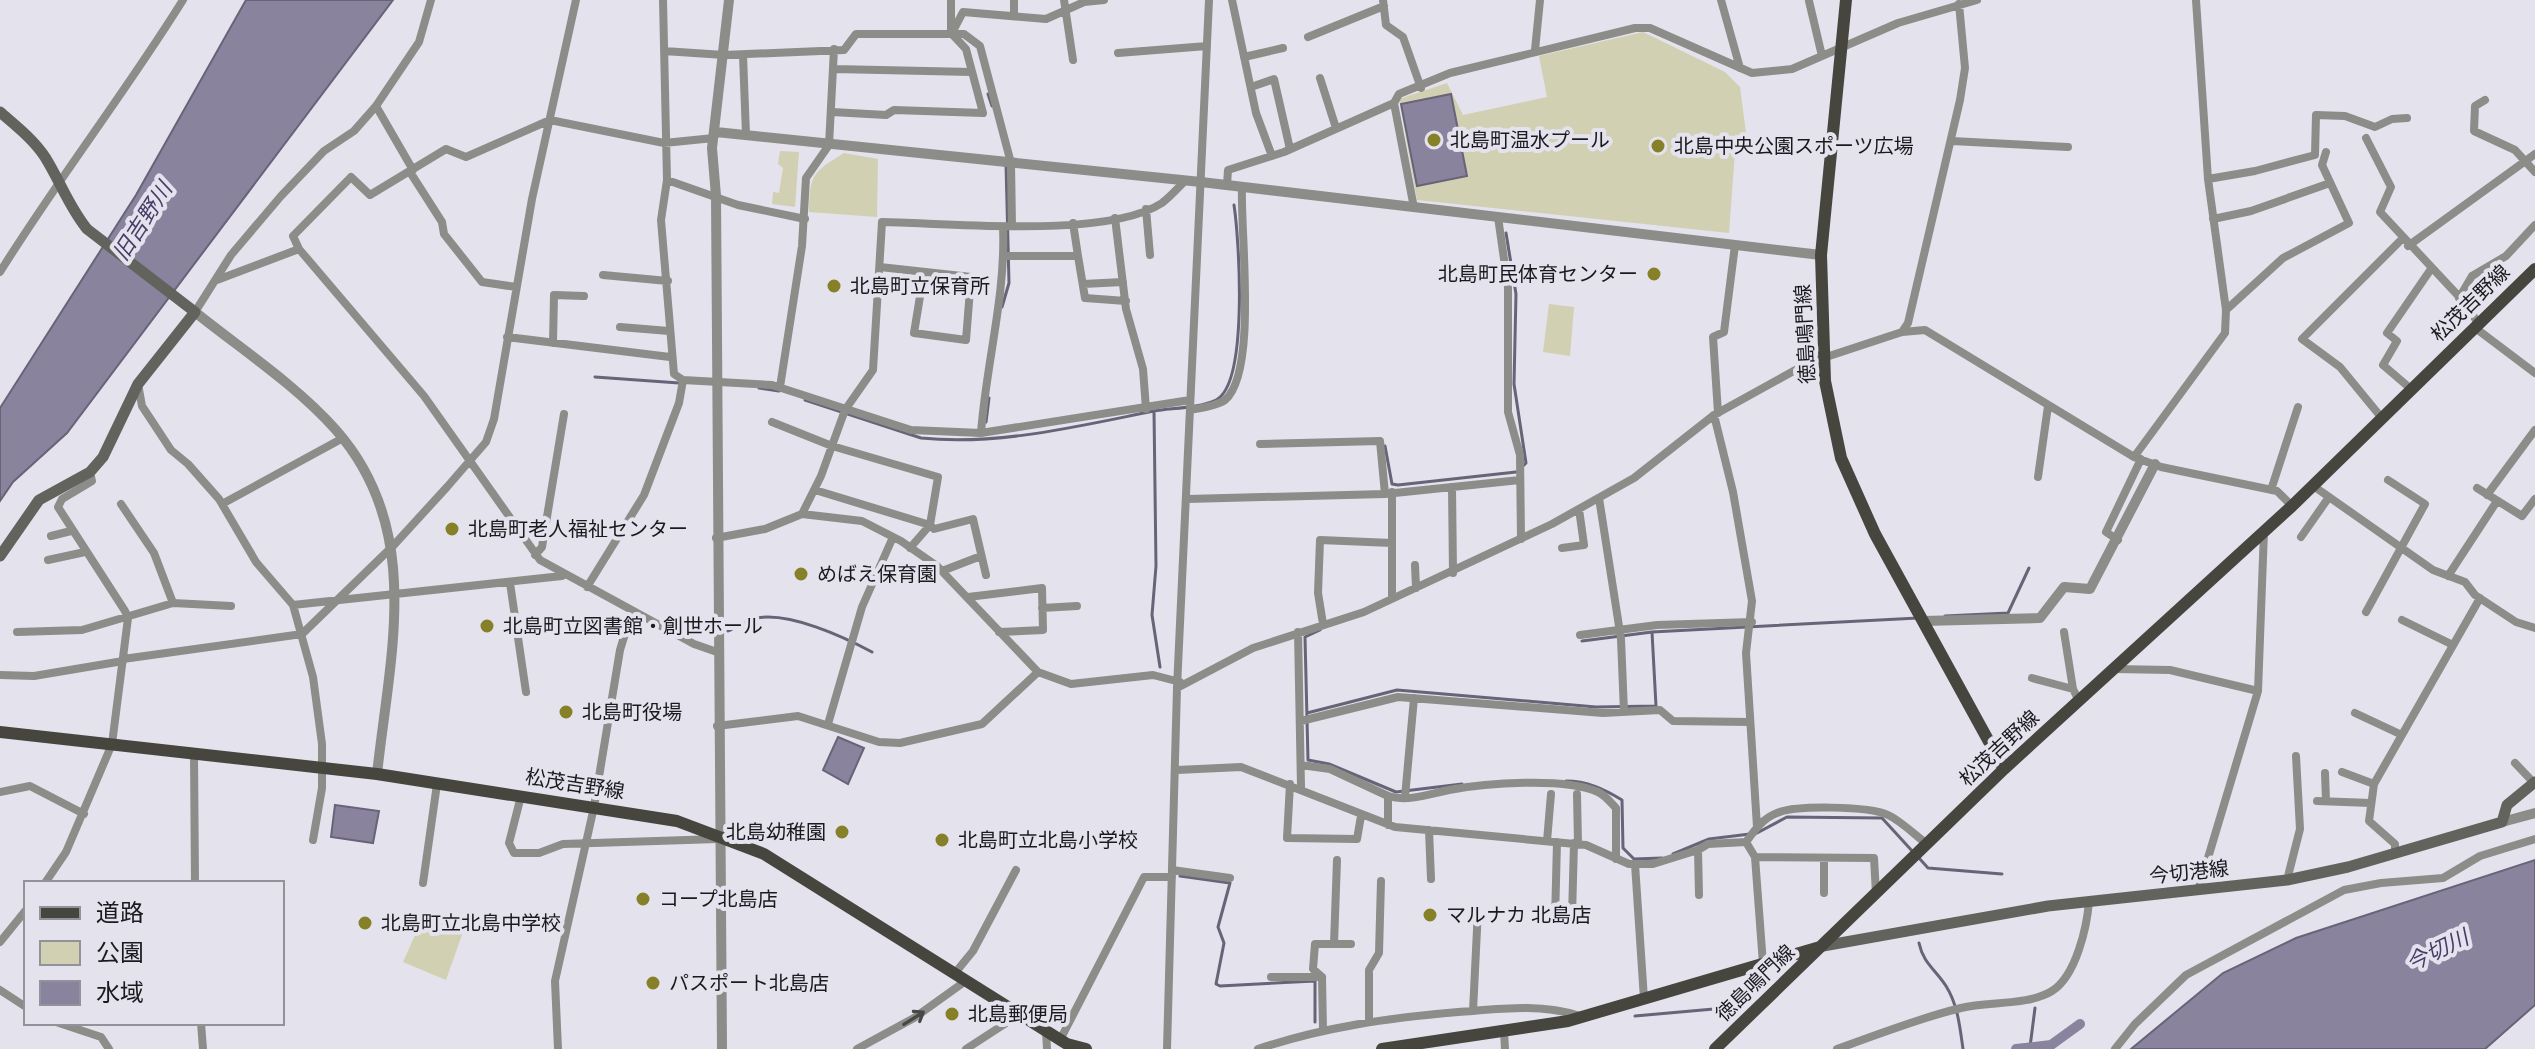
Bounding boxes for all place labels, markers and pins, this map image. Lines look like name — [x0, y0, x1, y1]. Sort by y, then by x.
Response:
place label: 北島町温水プール — [1450, 126, 1610, 154]
marker: 北島町温水プール — [1425, 131, 1443, 149]
place label: 北島中央公園スポーツ広場 — [1674, 132, 1914, 160]
marker: 北島中央公園スポーツ広場 — [1649, 137, 1667, 155]
place label: 北島町民体育センター — [1438, 260, 1638, 288]
marker: 北島町民体育センター — [1645, 265, 1663, 283]
place label: 北島町立保育所 — [850, 272, 990, 300]
marker: 北島町立保育所 — [825, 277, 843, 295]
place label: 北島町老人福祉センター — [468, 515, 688, 543]
marker: 北島町老人福祉センター — [443, 520, 461, 538]
place label: めばえ保育園 — [817, 560, 937, 588]
marker: めばえ保育園 — [792, 565, 810, 583]
place label: 北島町立図書館・創世ホール — [503, 612, 763, 640]
marker: 北島町立図書館・創世ホール — [478, 617, 496, 635]
place label: 北島町役場 — [582, 698, 682, 726]
marker: 北島町役場 — [557, 703, 575, 721]
place label: 北島幼稚園 — [726, 818, 826, 846]
marker: 北島幼稚園 — [833, 823, 851, 841]
place label: 北島町立北島小学校 — [958, 826, 1138, 854]
marker: 北島町立北島小学校 — [933, 831, 951, 849]
place label: コープ北島店 — [659, 885, 778, 913]
marker: コープ北島店 — [634, 890, 652, 908]
place label: マルナカ 北島店 — [1446, 901, 1591, 929]
marker: マルナカ 北島店 — [1421, 906, 1439, 924]
place label: 北島町立北島中学校 — [381, 909, 561, 937]
marker: 北島町立北島中学校 — [356, 914, 374, 932]
place label: パスポート北島店 — [669, 969, 829, 997]
marker: パスポート北島店 — [644, 974, 662, 992]
place label: 北島郵便局 — [968, 1000, 1068, 1028]
marker: 北島郵便局 — [943, 1005, 961, 1023]

